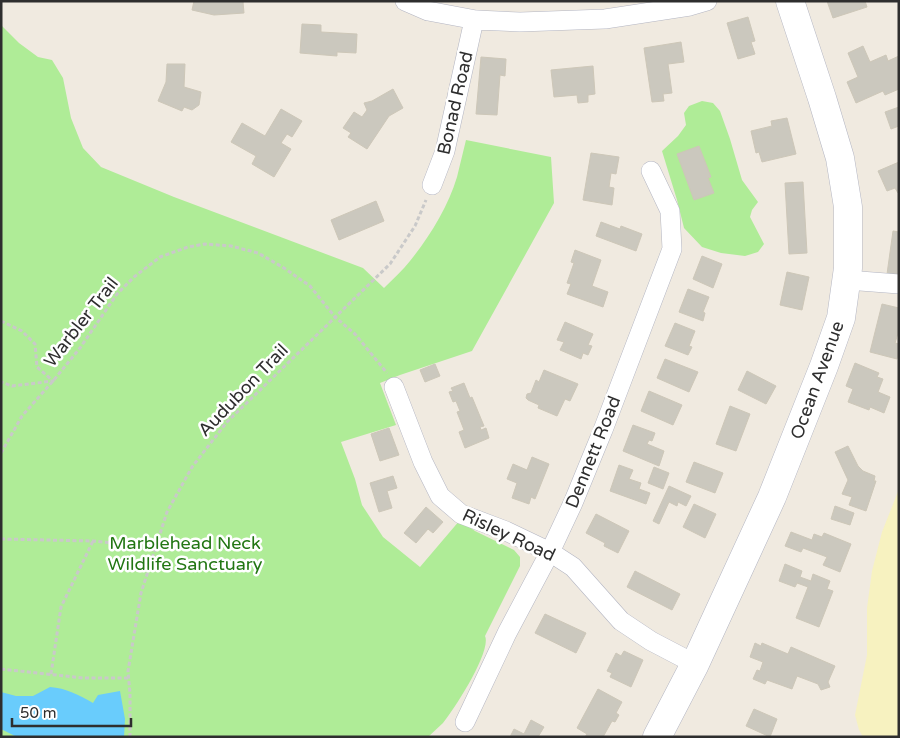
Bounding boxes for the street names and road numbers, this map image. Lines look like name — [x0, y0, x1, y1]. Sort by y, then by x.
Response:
street label: Bonad Road — [432, 49, 478, 157]
street label: Warbler Trail — [39, 273, 123, 371]
street label: Ocean Avenue — [785, 318, 849, 442]
street label: Audubon Trail — [193, 339, 293, 441]
street label: Dennett Road — [560, 393, 626, 511]
street label: Risley Road — [459, 504, 559, 566]

